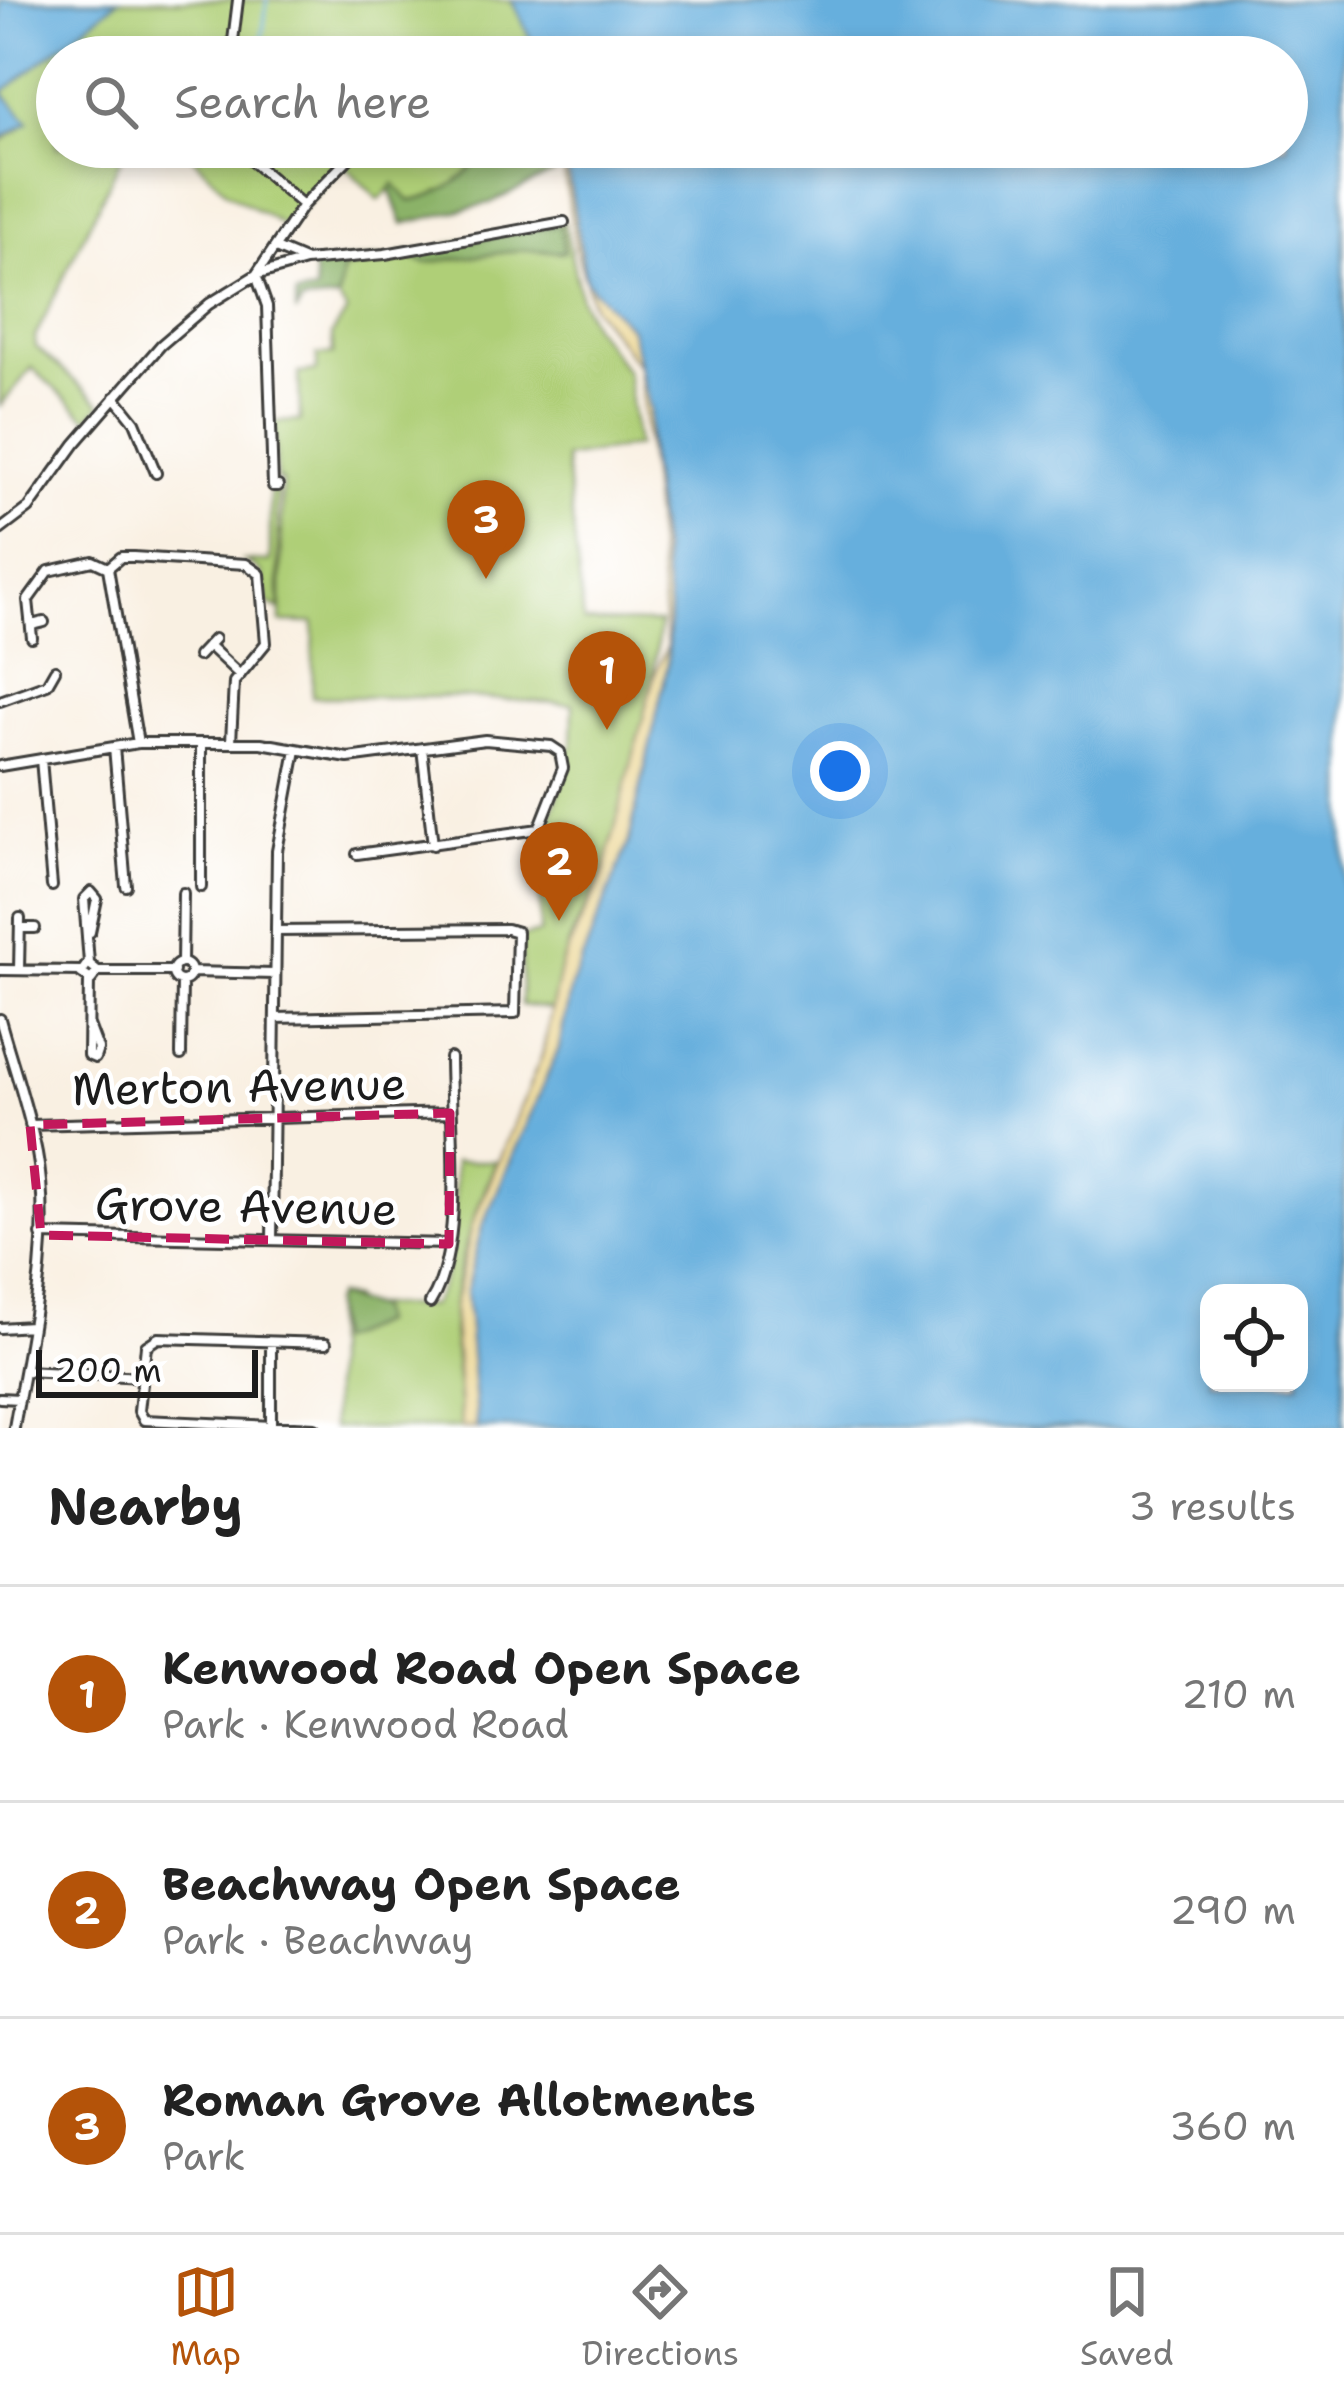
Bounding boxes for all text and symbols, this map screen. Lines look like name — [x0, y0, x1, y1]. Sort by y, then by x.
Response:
search box — [36, 36, 1308, 168]
icon: search — [78, 69, 144, 135]
text: Search here — [174, 72, 431, 132]
pin: 3 — [447, 480, 525, 579]
pin: 1 — [568, 631, 646, 730]
your location — [810, 741, 870, 801]
pin: 2 — [520, 822, 598, 921]
street label: Merton Avenue — [71, 1053, 407, 1119]
street label: Grove Avenue — [94, 1173, 398, 1239]
map controls — [1200, 1284, 1308, 1392]
button: locate — [1200, 1284, 1308, 1392]
scale bar — [36, 1344, 258, 1397]
text: 200 m — [54, 1348, 162, 1393]
text: Nearby — [48, 1472, 243, 1540]
text: 3 results — [1129, 1480, 1296, 1532]
text: Kenwood Road Open Space — [162, 1638, 801, 1698]
text: 1 — [78, 1668, 96, 1720]
text: 210 m — [1181, 1668, 1296, 1720]
text: Park · Kenwood Road — [162, 1698, 569, 1750]
text: Beachway Open Space — [162, 1854, 681, 1914]
text: 2 — [73, 1884, 101, 1936]
text: 290 m — [1170, 1884, 1296, 1936]
text: Park · Beachway — [162, 1914, 473, 1966]
text: Roman Grove Allotments — [162, 2070, 756, 2130]
text: 3 — [73, 2100, 101, 2152]
text: 360 m — [1169, 2100, 1296, 2152]
text: Park — [162, 2130, 246, 2182]
tab: Map — [170, 2259, 241, 2376]
tab: Directions — [582, 2259, 739, 2376]
tab: Saved — [1080, 2259, 1174, 2376]

